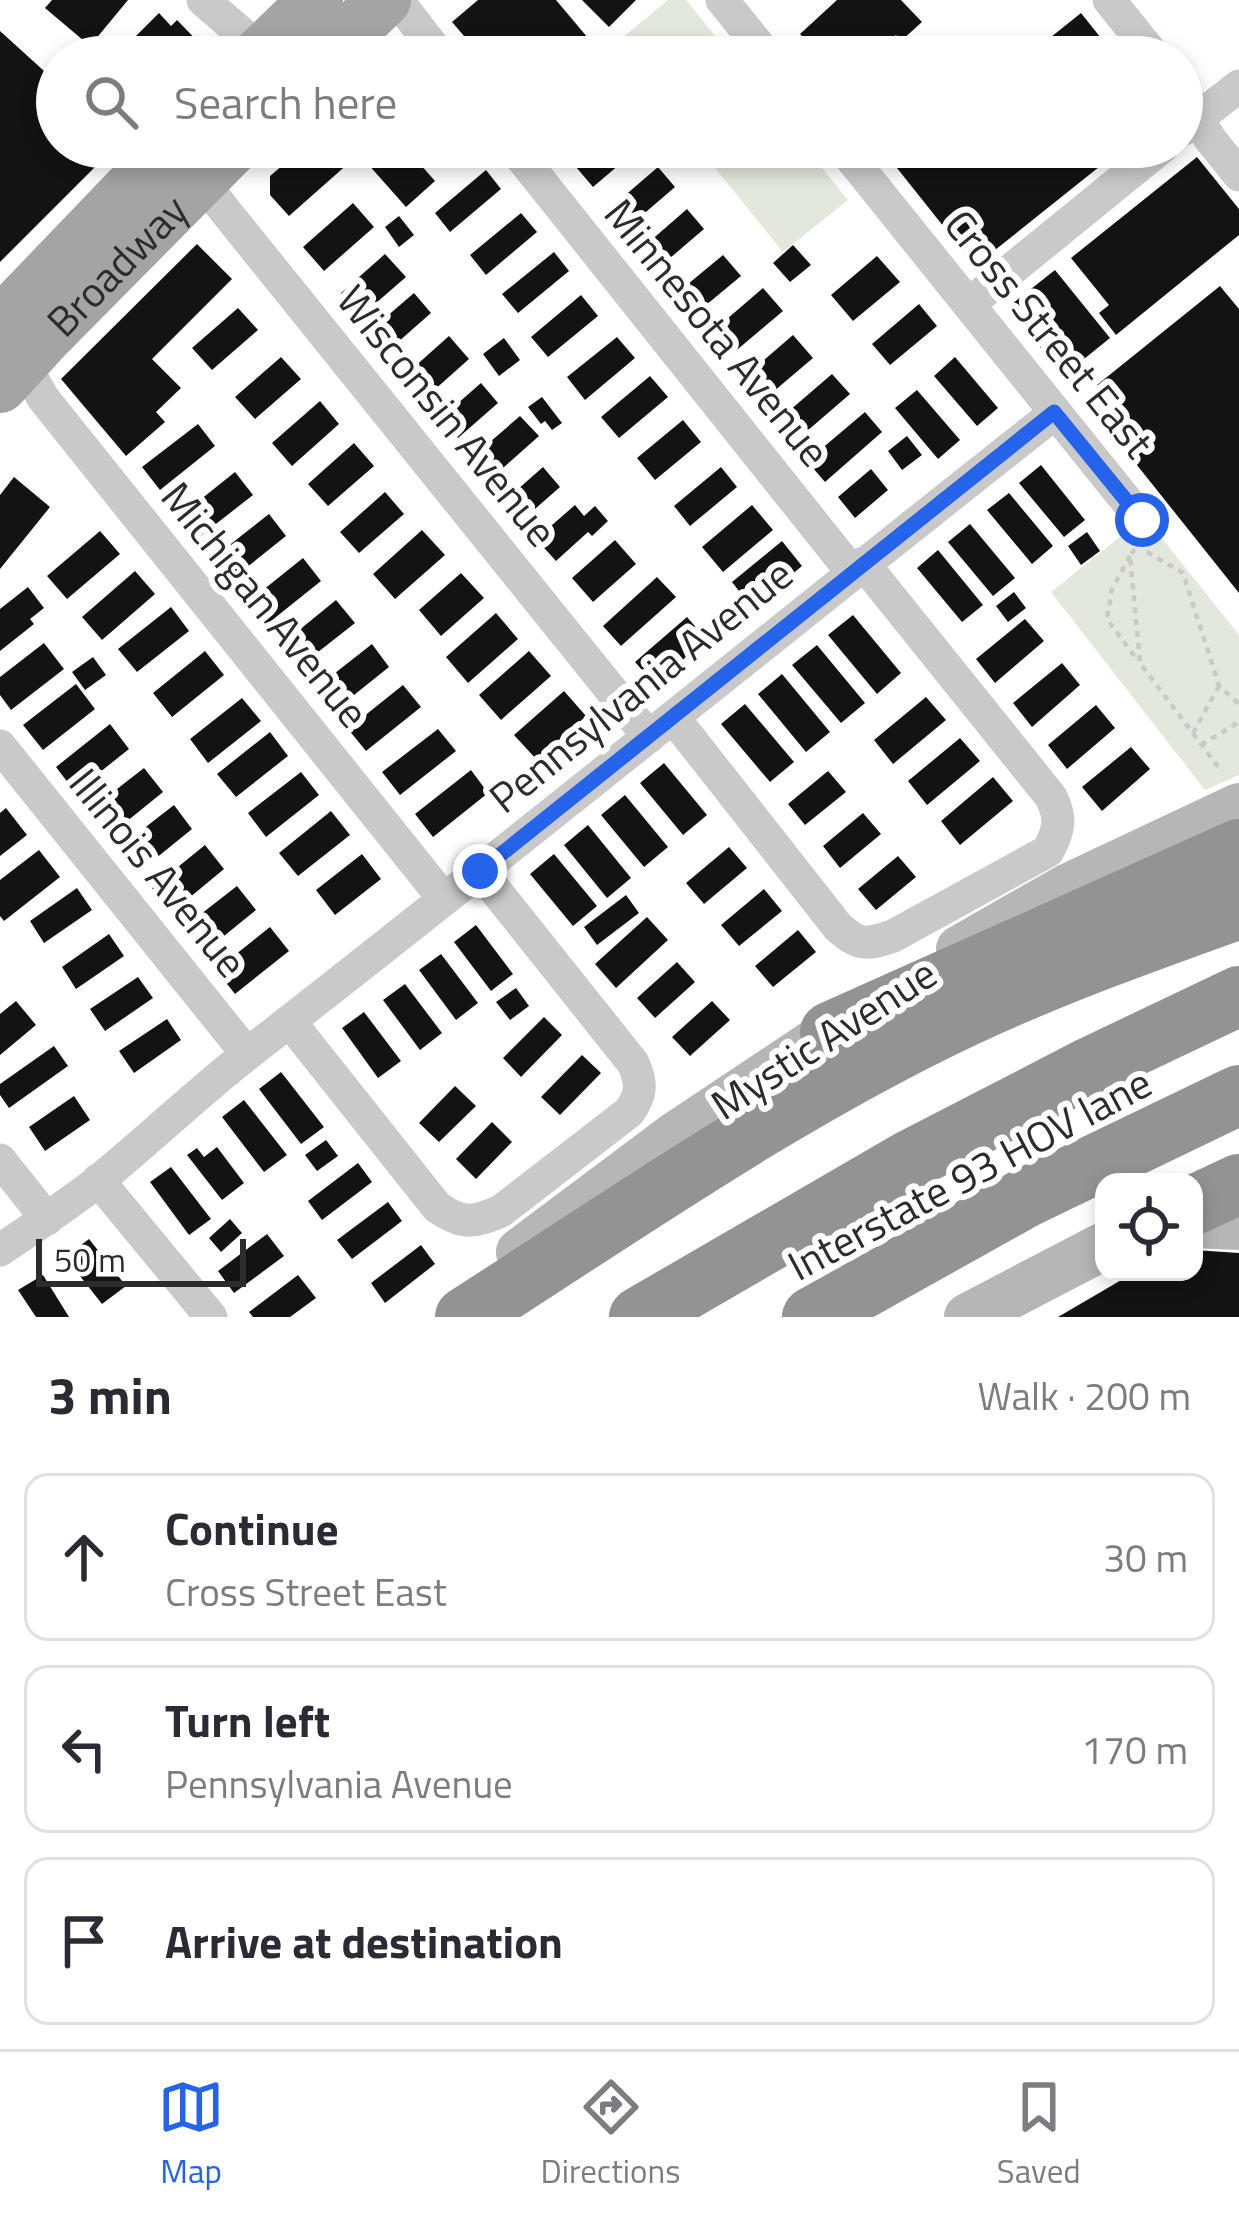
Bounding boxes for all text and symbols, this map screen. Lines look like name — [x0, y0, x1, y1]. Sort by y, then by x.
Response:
search box — [36, 36, 1203, 168]
text: Search here — [174, 68, 397, 136]
icon: search — [78, 69, 144, 135]
street label: Broadway — [31, 179, 202, 351]
street label: Minnesota Avenue — [590, 184, 846, 480]
street label: Cross Street East — [930, 195, 1170, 471]
street label: Wisconsin Avenue — [322, 270, 574, 560]
street label: Michigan Avenue — [147, 467, 385, 741]
route start — [1115, 493, 1169, 547]
street label: Pennsylvania Avenue — [474, 542, 806, 828]
street label: Illinois Avenue — [55, 754, 263, 990]
route end — [453, 844, 507, 898]
street label: Mystic Avenue — [698, 941, 948, 1135]
street label: Interstate 93 HOV lane — [776, 1050, 1162, 1296]
map controls — [1095, 1173, 1203, 1281]
button: locate — [1095, 1173, 1203, 1281]
scale bar — [36, 1233, 246, 1286]
text: 50 m — [54, 1235, 126, 1285]
text: 3 min — [48, 1356, 172, 1434]
text: Walk · 200 m — [977, 1366, 1191, 1425]
text: Continue — [165, 1494, 339, 1562]
icon: ahead — [51, 1524, 117, 1590]
text: 30 m — [1103, 1528, 1188, 1587]
text: Cross Street East — [165, 1562, 447, 1621]
text: Turn left — [165, 1686, 330, 1754]
icon: left — [51, 1716, 117, 1782]
text: 170 m — [1081, 1720, 1188, 1779]
text: Pennsylvania Avenue — [165, 1754, 513, 1813]
text: Arrive at destination — [165, 1907, 563, 1975]
icon: arrive — [51, 1908, 117, 1974]
tab: Map — [158, 2074, 224, 2196]
tab: Directions — [541, 2074, 680, 2196]
tab: Saved — [997, 2074, 1081, 2196]

